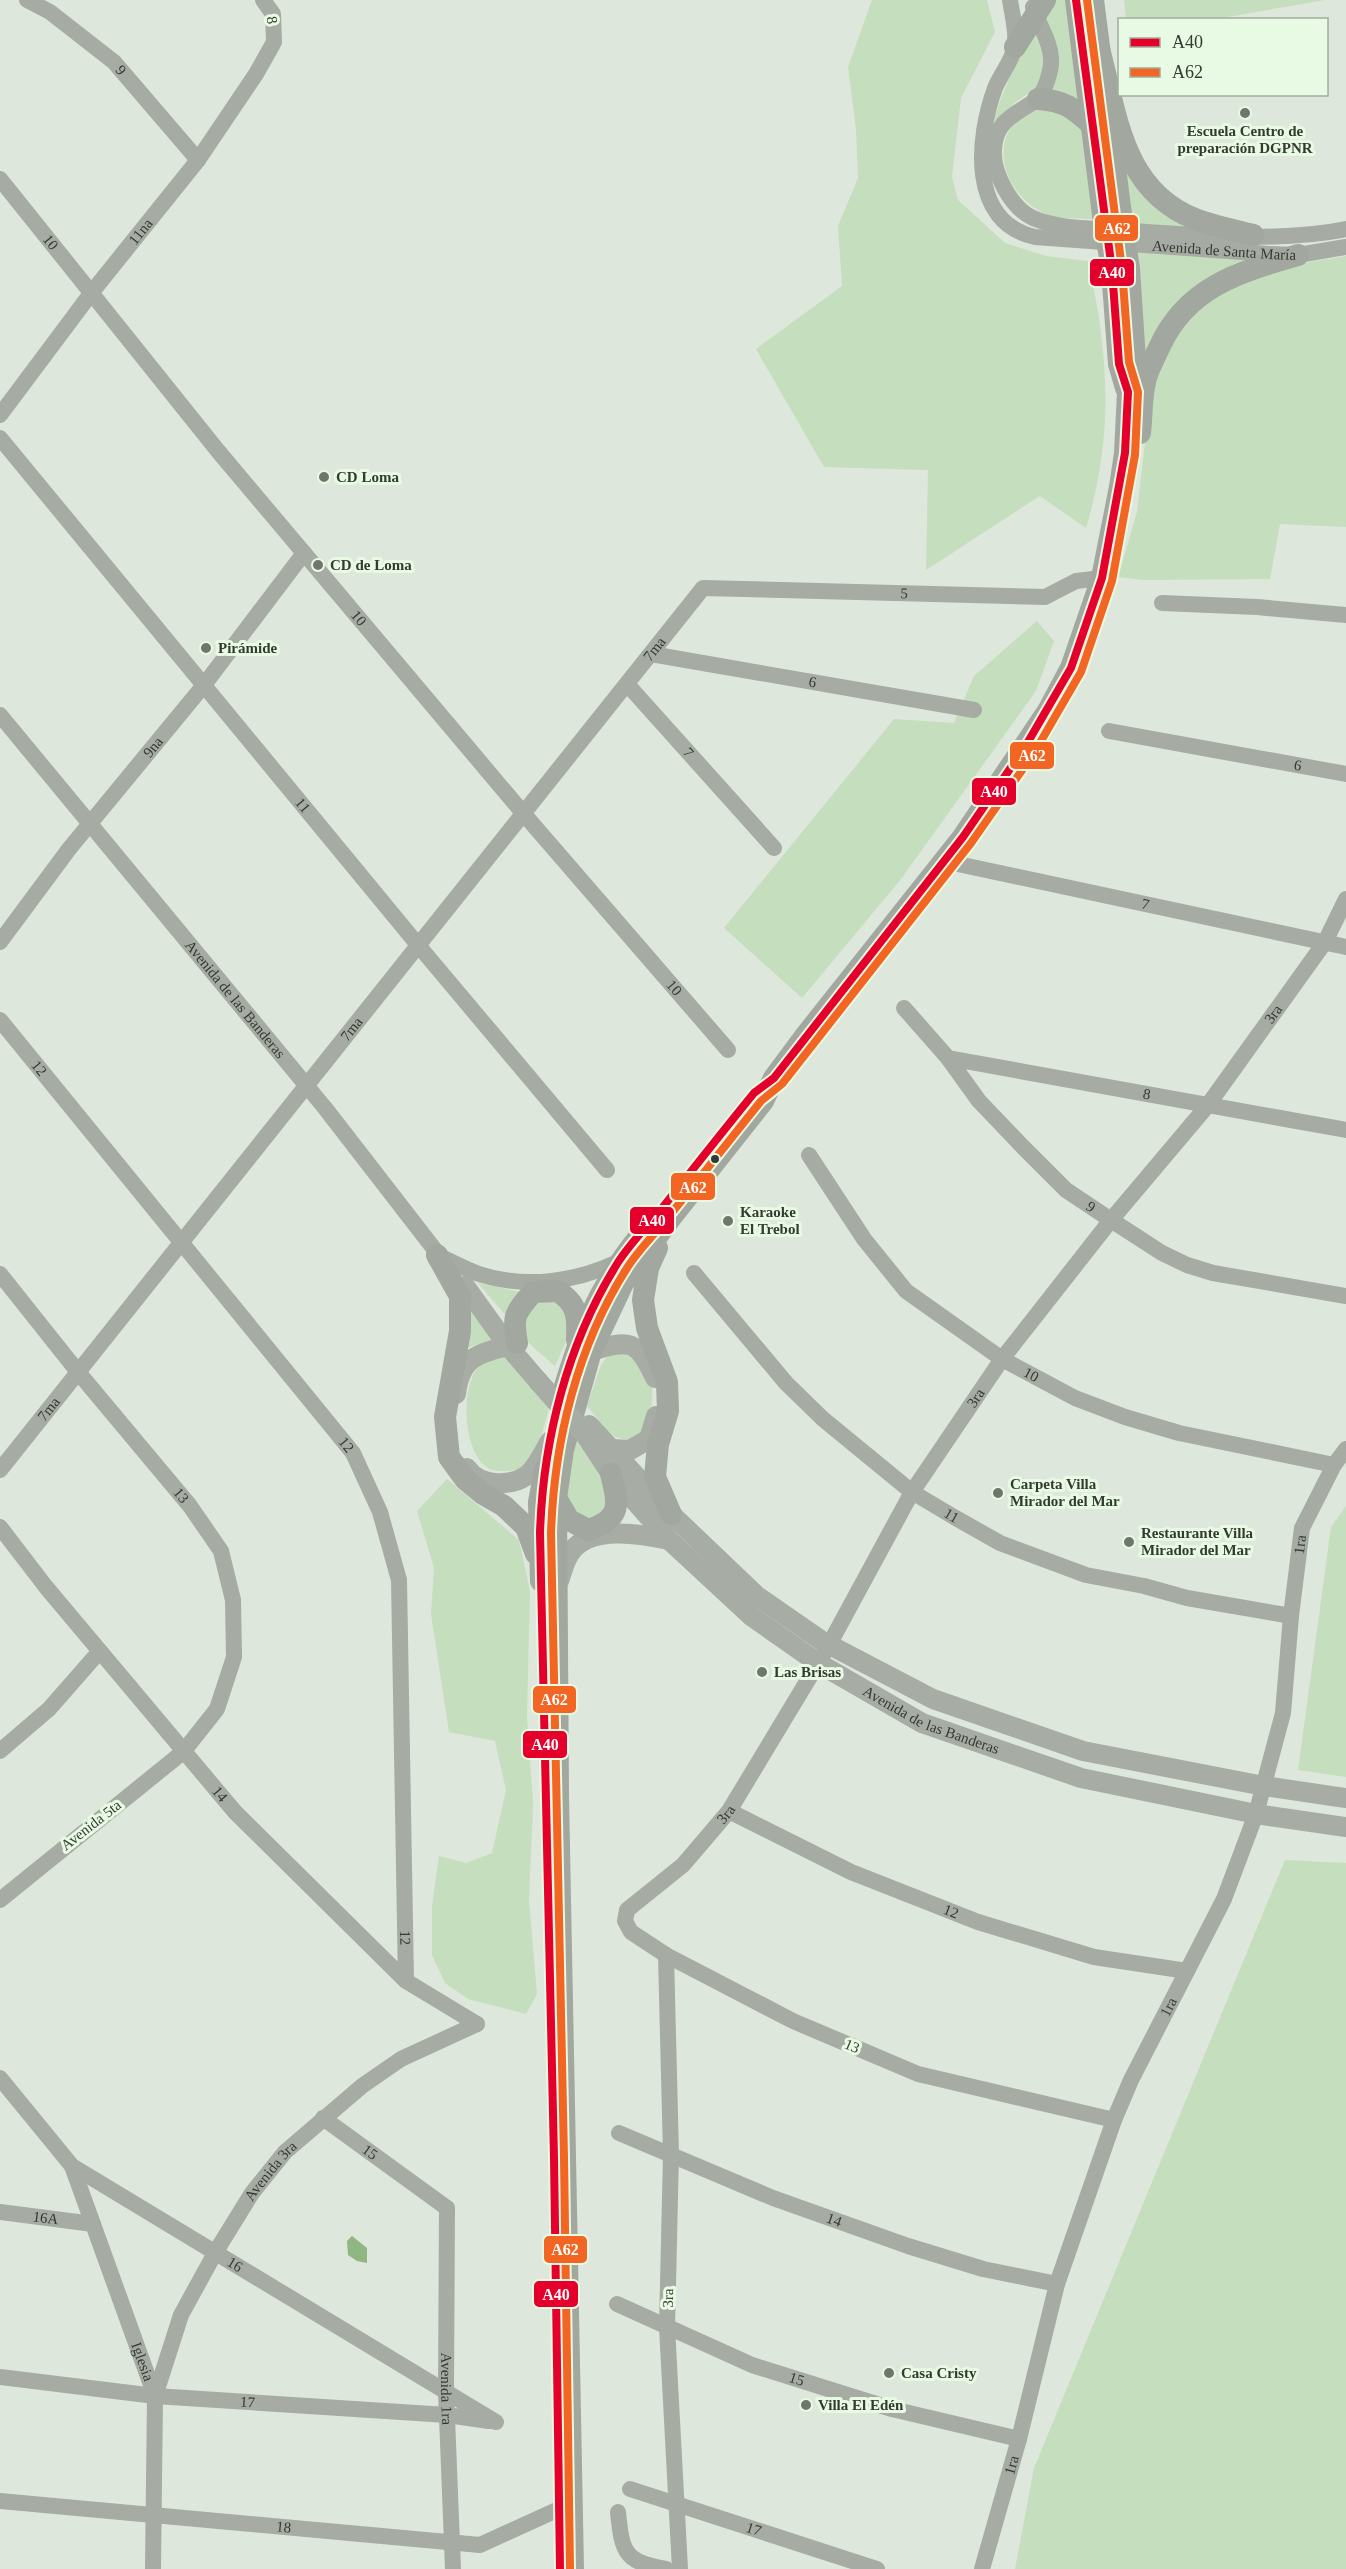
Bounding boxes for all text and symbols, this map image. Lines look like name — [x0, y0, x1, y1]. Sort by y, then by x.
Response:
street label: 8 — [263, 15, 281, 25]
legend — [1118, 18, 1328, 96]
text: A40 — [1172, 32, 1203, 52]
street label: 9 — [113, 62, 130, 78]
text: A62 — [1172, 62, 1203, 82]
marker: Escuela Centro de preparación DGPNR — [1238, 106, 1252, 120]
place label: Escuela Centro de preparación DGPNR — [1177, 123, 1313, 156]
line badge: A62 — [1094, 214, 1139, 242]
street label: 11na — [125, 215, 156, 248]
text: A62 — [1103, 220, 1131, 237]
street label: 10 — [40, 231, 62, 253]
street label: Avenida de Santa María — [1151, 238, 1297, 263]
line badge: A40 — [1089, 258, 1135, 287]
text: A40 — [1098, 264, 1126, 281]
place label: CD Loma — [336, 469, 399, 485]
marker: CD Loma — [317, 470, 331, 484]
place label: CD de Loma — [330, 557, 412, 573]
marker: CD de Loma — [311, 558, 325, 572]
street label: 5 — [900, 585, 908, 601]
street label: 10 — [348, 607, 370, 629]
street label: 7ma — [640, 634, 669, 664]
place label: Pirámide — [218, 640, 277, 656]
marker: Pirámide — [199, 641, 213, 655]
street label: 6 — [808, 673, 818, 691]
street label: 9na — [140, 733, 166, 760]
line badge: A62 — [1009, 741, 1055, 770]
street label: 7 — [680, 744, 697, 761]
text: A62 — [1018, 747, 1046, 764]
street label: 6 — [1293, 757, 1304, 774]
line badge: A40 — [971, 777, 1017, 806]
text: A40 — [980, 783, 1008, 800]
street label: 11 — [292, 795, 314, 816]
street label: 7 — [1140, 895, 1151, 913]
street label: Avenida de las Banderas — [182, 937, 288, 1062]
street label: 10 — [663, 977, 685, 999]
street label: 3ra — [1261, 1001, 1286, 1027]
street label: 7ma — [337, 1014, 366, 1044]
street label: 12 — [28, 1057, 50, 1079]
street label: 8 — [1142, 1085, 1152, 1102]
unlabelled marker — [709, 1153, 721, 1165]
line badge: A62 — [670, 1172, 716, 1201]
text: A62 — [679, 1179, 707, 1196]
street label: 9 — [1083, 1198, 1098, 1215]
place label: Karaoke El Trebol — [740, 1204, 800, 1237]
line badge: A40 — [629, 1206, 675, 1235]
text: A40 — [638, 1212, 666, 1229]
marker: Karaoke El Trebol — [721, 1214, 735, 1228]
street label: 10 — [1021, 1364, 1042, 1385]
street label: 3ra — [964, 1385, 988, 1410]
street label: 7ma — [34, 1394, 63, 1424]
street label: 12 — [335, 1434, 357, 1456]
place label: Carpeta Villa Mirador del Mar — [1010, 1476, 1120, 1509]
street label: 13 — [170, 1484, 192, 1506]
marker: Carpeta Villa Mirador del Mar — [991, 1486, 1005, 1500]
street label: 11 — [941, 1505, 962, 1526]
place label: Restaurante Villa Mirador del Mar — [1141, 1525, 1254, 1558]
street label: 1ra — [1291, 1534, 1309, 1555]
marker: Restaurante Villa Mirador del Mar — [1122, 1535, 1136, 1549]
place label: Las Brisas — [774, 1664, 841, 1680]
marker: Las Brisas — [755, 1665, 769, 1679]
street label: Avenida de las Banderas — [860, 1683, 1002, 1757]
line badge: A62 — [532, 1685, 577, 1714]
text: A62 — [540, 1691, 568, 1708]
line badge: A40 — [522, 1730, 568, 1759]
text: A40 — [531, 1736, 559, 1753]
street label: 14 — [209, 1783, 231, 1805]
street label: Avenida 5ta — [58, 1796, 124, 1853]
street label: 3ra — [714, 1802, 739, 1827]
street label: 12 — [941, 1901, 961, 1922]
street label: 12 — [397, 1930, 413, 1945]
street label: 1ra — [1157, 1994, 1180, 2019]
street label: 13 — [842, 2036, 862, 2056]
street label: Avenida 3ra — [241, 2138, 300, 2204]
street label: 15 — [359, 2141, 381, 2163]
street label: 16A — [32, 2208, 60, 2227]
street label: 14 — [824, 2210, 844, 2230]
line badge: A62 — [543, 2235, 588, 2264]
text: A62 — [551, 2241, 579, 2258]
street label: 16 — [224, 2254, 246, 2275]
line badge: A40 — [533, 2280, 579, 2308]
text: A40 — [542, 2286, 570, 2303]
street label: 3ra — [660, 2288, 676, 2308]
street label: Iglesia — [128, 2340, 157, 2384]
street label: Avenida 1ra — [438, 2352, 455, 2426]
place label: Casa Cristy — [901, 2365, 977, 2381]
marker: Casa Cristy — [882, 2366, 896, 2380]
street label: 15 — [787, 2369, 806, 2389]
street label: 17 — [240, 2394, 256, 2411]
place label: Villa El Edén — [818, 2397, 904, 2413]
marker: Villa El Edén — [799, 2398, 813, 2412]
street label: 1ra — [1001, 2453, 1022, 2477]
street label: 18 — [276, 2518, 292, 2536]
street label: 17 — [744, 2519, 764, 2539]

